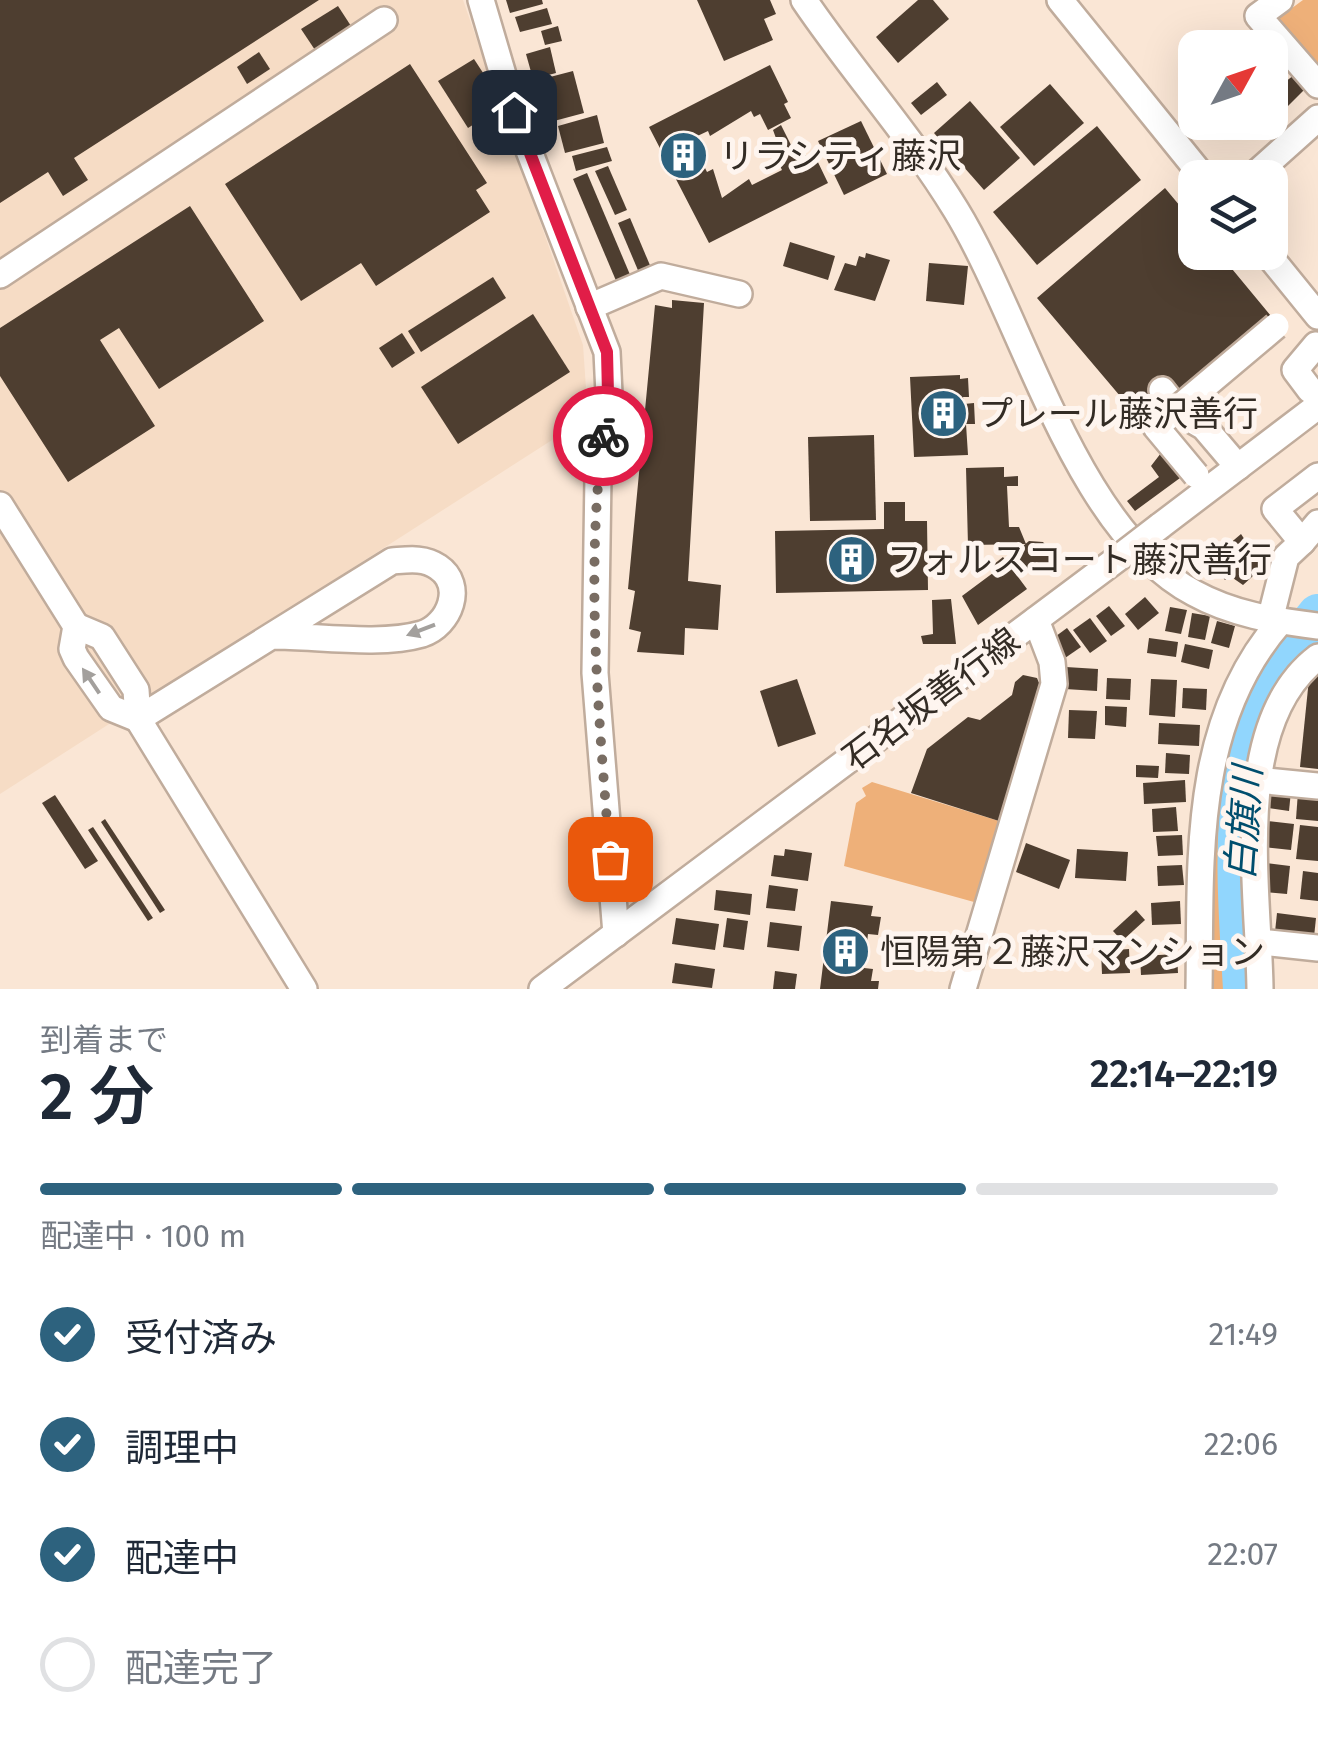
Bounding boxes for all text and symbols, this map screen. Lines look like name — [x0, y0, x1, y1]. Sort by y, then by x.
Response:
north arrow — [1178, 30, 1288, 140]
map controls — [1178, 30, 1288, 270]
pin — [472, 70, 557, 155]
icon: home — [487, 85, 542, 140]
building icon: リラシティ藤沢 — [658, 130, 710, 182]
place label: リラシティ藤沢 — [719, 135, 961, 177]
button: layers — [1178, 160, 1288, 270]
courier — [553, 386, 653, 486]
building icon: プレール藤沢善行 — [917, 388, 969, 440]
place label: プレール藤沢善行 — [978, 393, 1258, 435]
icon: bike — [576, 409, 631, 464]
building icon: フォルスコート藤沢善行 — [826, 534, 878, 586]
place label: フォルスコート藤沢善行 — [887, 539, 1272, 581]
street label: 石名坂善行線 — [834, 619, 1028, 779]
one-way arrow — [406, 623, 436, 638]
one-way arrow — [83, 668, 101, 695]
water label: 白旗川 — [1217, 761, 1271, 881]
pin — [568, 817, 653, 902]
icon: bag — [583, 832, 638, 887]
building icon: 恒陽第２藤沢マンション — [819, 926, 871, 978]
place label: 恒陽第２藤沢マンション — [880, 931, 1265, 973]
text: 到着まで — [40, 1021, 168, 1059]
text: 22:14–22:19 — [1090, 1051, 1278, 1097]
text: 2 分 — [40, 1058, 154, 1136]
text: 配達中 · 100 m — [40, 1217, 246, 1255]
icon: check — [40, 1307, 95, 1362]
text: 受付済み — [125, 1315, 277, 1361]
text: 21:49 — [1208, 1315, 1278, 1353]
icon: check — [40, 1417, 95, 1472]
text: 調理中 — [125, 1425, 239, 1471]
text: 22:06 — [1204, 1425, 1278, 1463]
icon: check — [40, 1527, 95, 1582]
text: 配達中 — [125, 1535, 239, 1581]
text: 22:07 — [1207, 1535, 1278, 1573]
text: 配達完了 — [125, 1645, 277, 1691]

